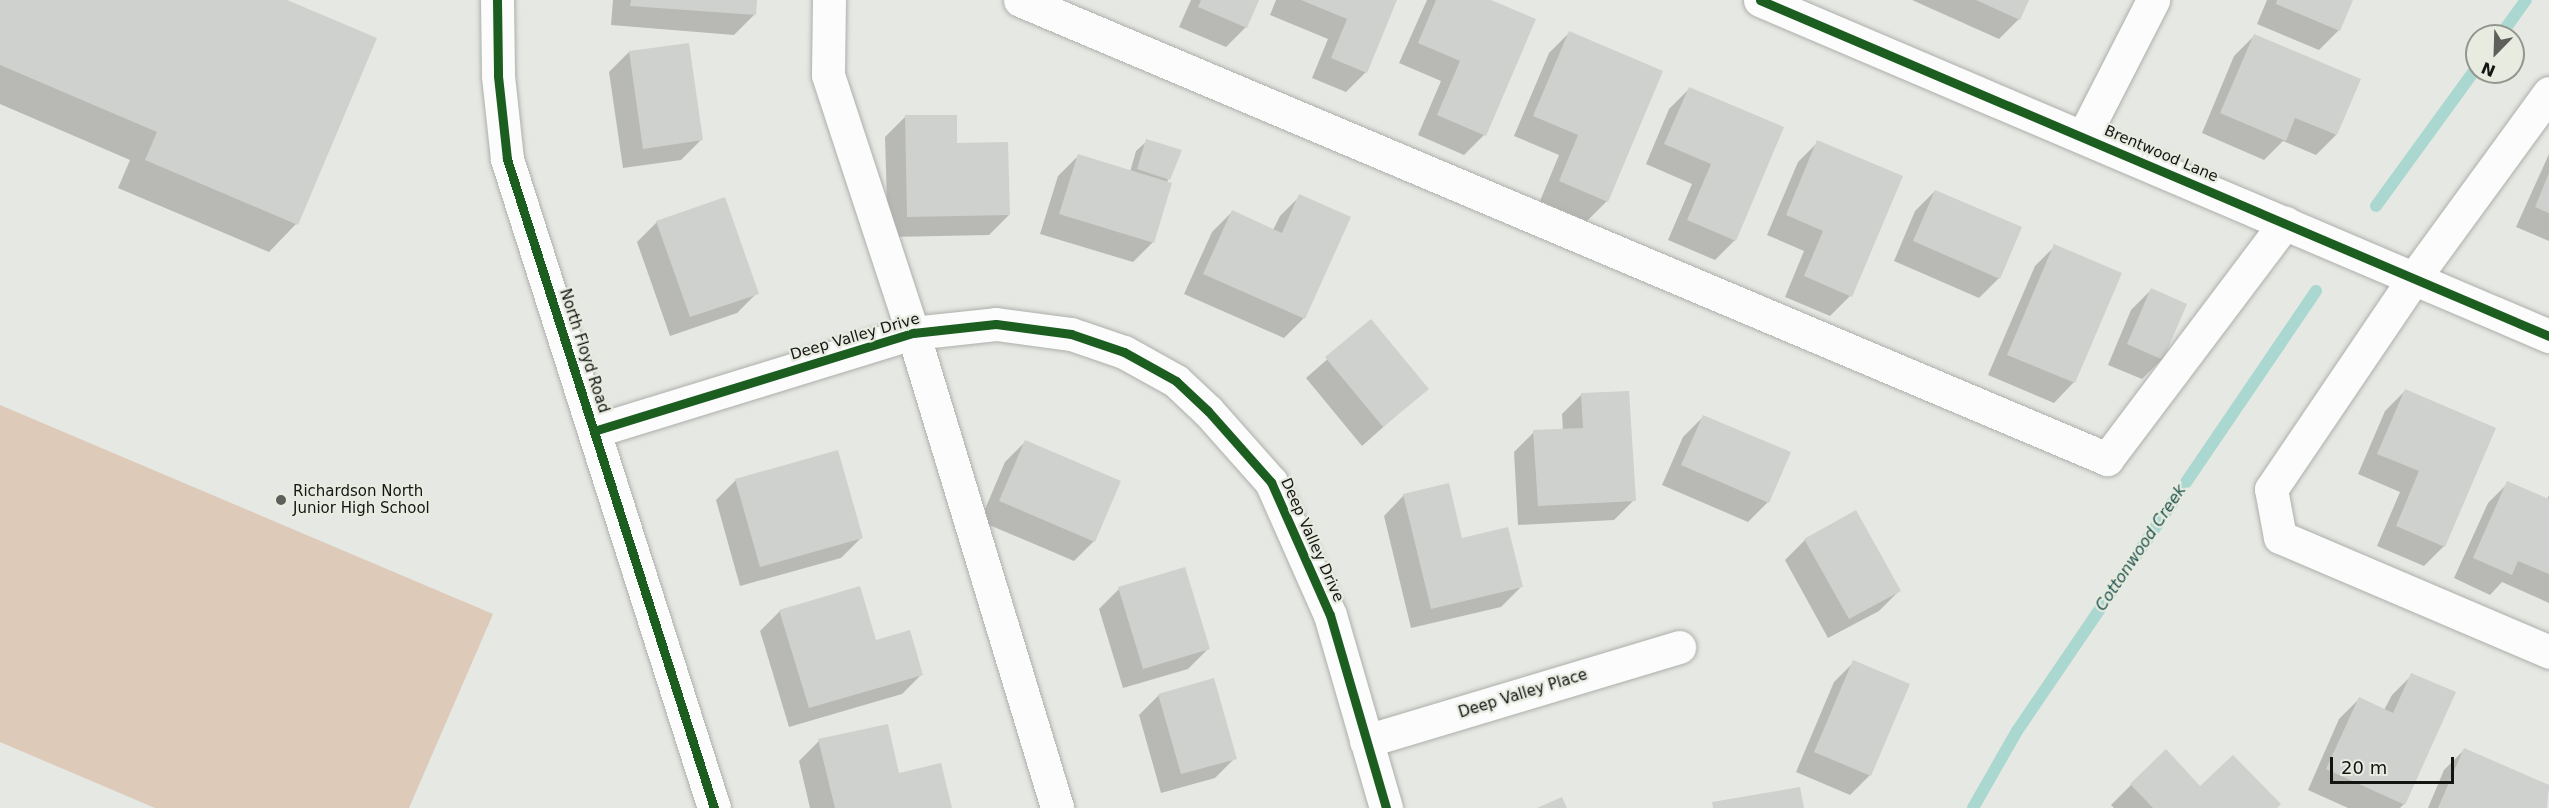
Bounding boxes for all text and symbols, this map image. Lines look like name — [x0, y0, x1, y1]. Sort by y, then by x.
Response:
north arrow — [2465, 24, 2525, 84]
text: N — [2479, 58, 2498, 81]
street label: Brentwood Lane — [2101, 122, 2221, 186]
street label: North Floyd Road — [555, 287, 613, 415]
street label: Deep Valley Drive — [788, 310, 922, 364]
street label: Deep Valley Drive — [1277, 475, 1347, 605]
water label: Cottonwood Creek — [2092, 481, 2190, 615]
place label: Richardson North Junior High School — [293, 482, 430, 517]
marker: Richardson North Junior High School — [274, 493, 288, 507]
street label: Deep Valley Place — [1456, 666, 1590, 722]
scale bar — [2333, 745, 2458, 783]
text: 20 m — [2341, 757, 2387, 778]

